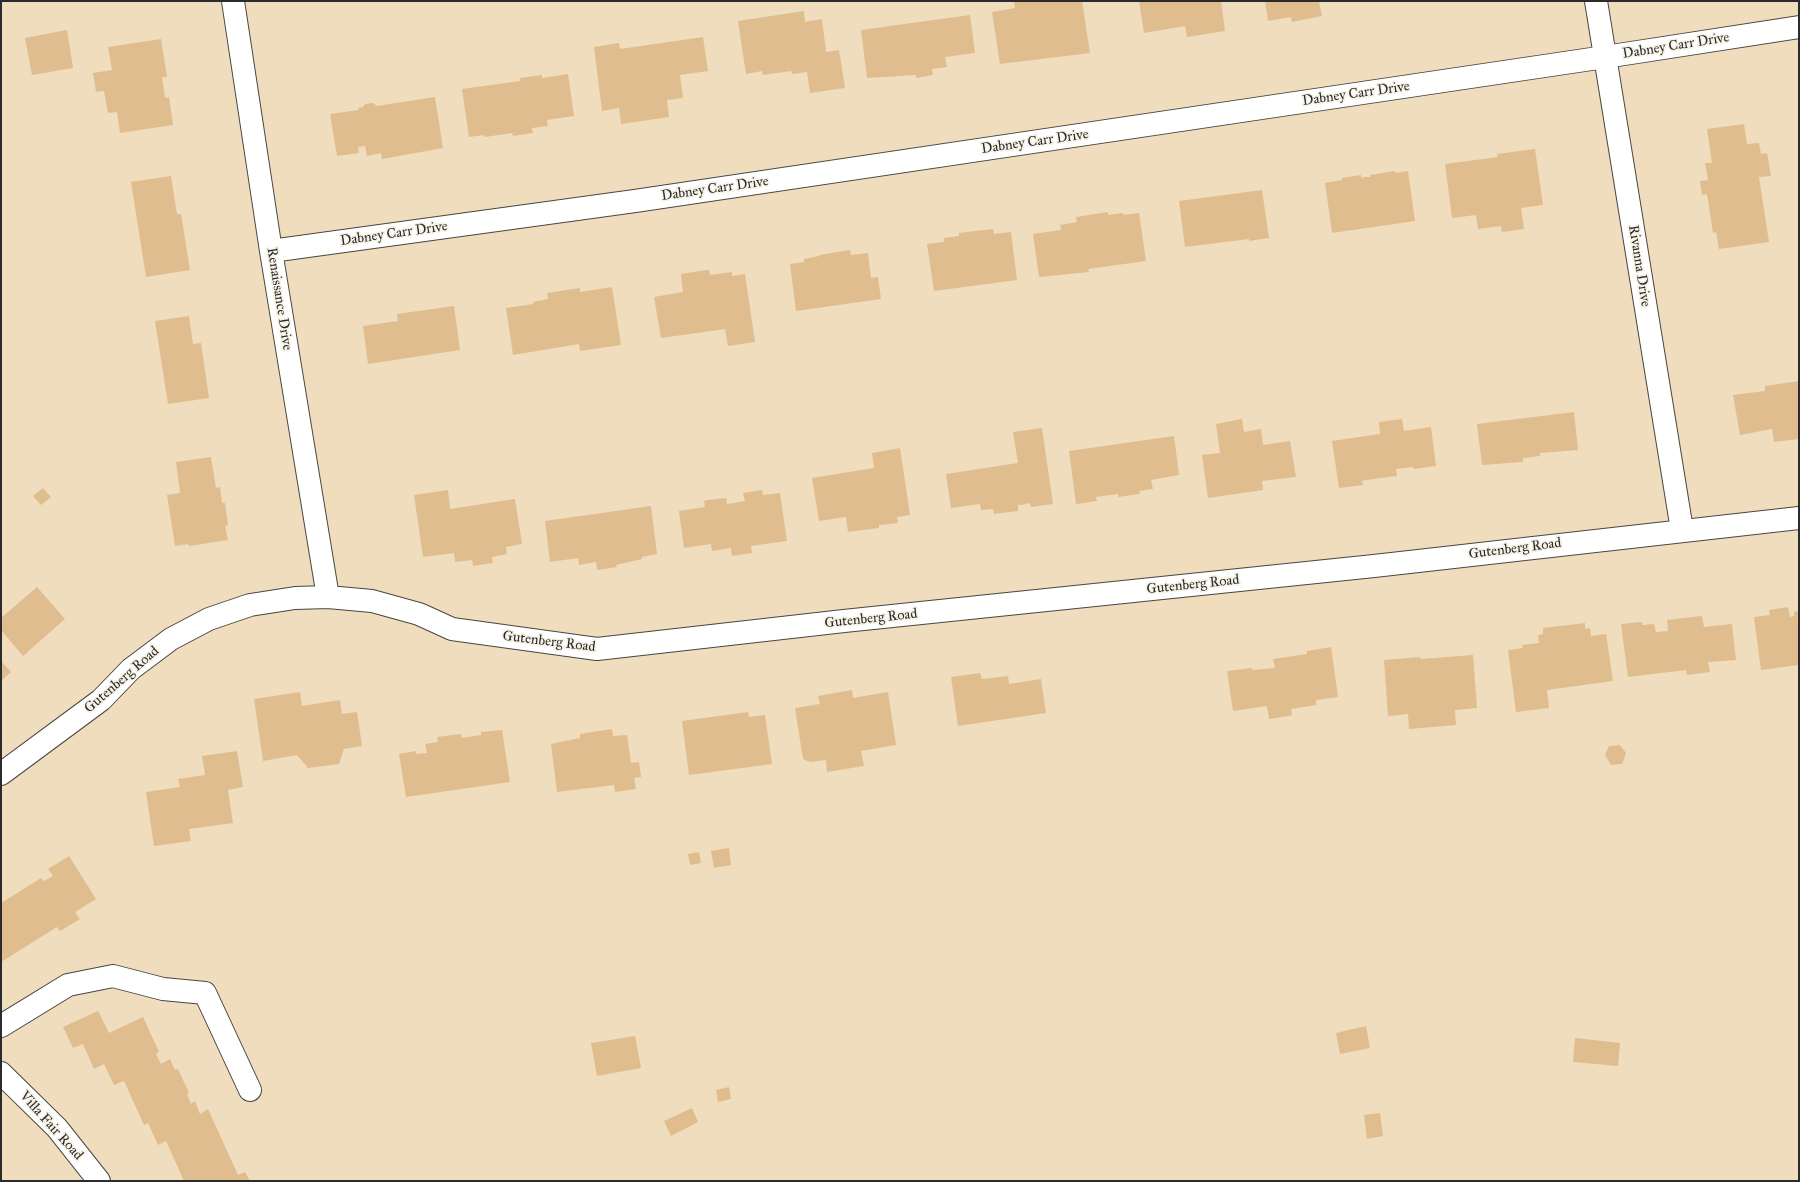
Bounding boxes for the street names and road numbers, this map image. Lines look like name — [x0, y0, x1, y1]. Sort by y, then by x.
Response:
street label: Dabney Carr Drive — [1621, 29, 1731, 63]
street label: Dabney Carr Drive — [1301, 78, 1411, 110]
street label: Dabney Carr Drive — [980, 126, 1090, 158]
street label: Dabney Carr Drive — [660, 173, 770, 205]
street label: Dabney Carr Drive — [339, 218, 449, 250]
street label: Rivanna Drive — [1624, 224, 1654, 308]
street label: Renaissance Drive — [263, 246, 295, 352]
street label: Gutenberg Road — [1468, 535, 1562, 563]
street label: Gutenberg Road — [1146, 572, 1240, 598]
street label: Gutenberg Road — [824, 606, 918, 632]
street label: Gutenberg Road — [502, 628, 596, 656]
street label: Gutenberg Road — [81, 643, 163, 717]
street label: Villa Fair Road — [16, 1088, 86, 1164]

